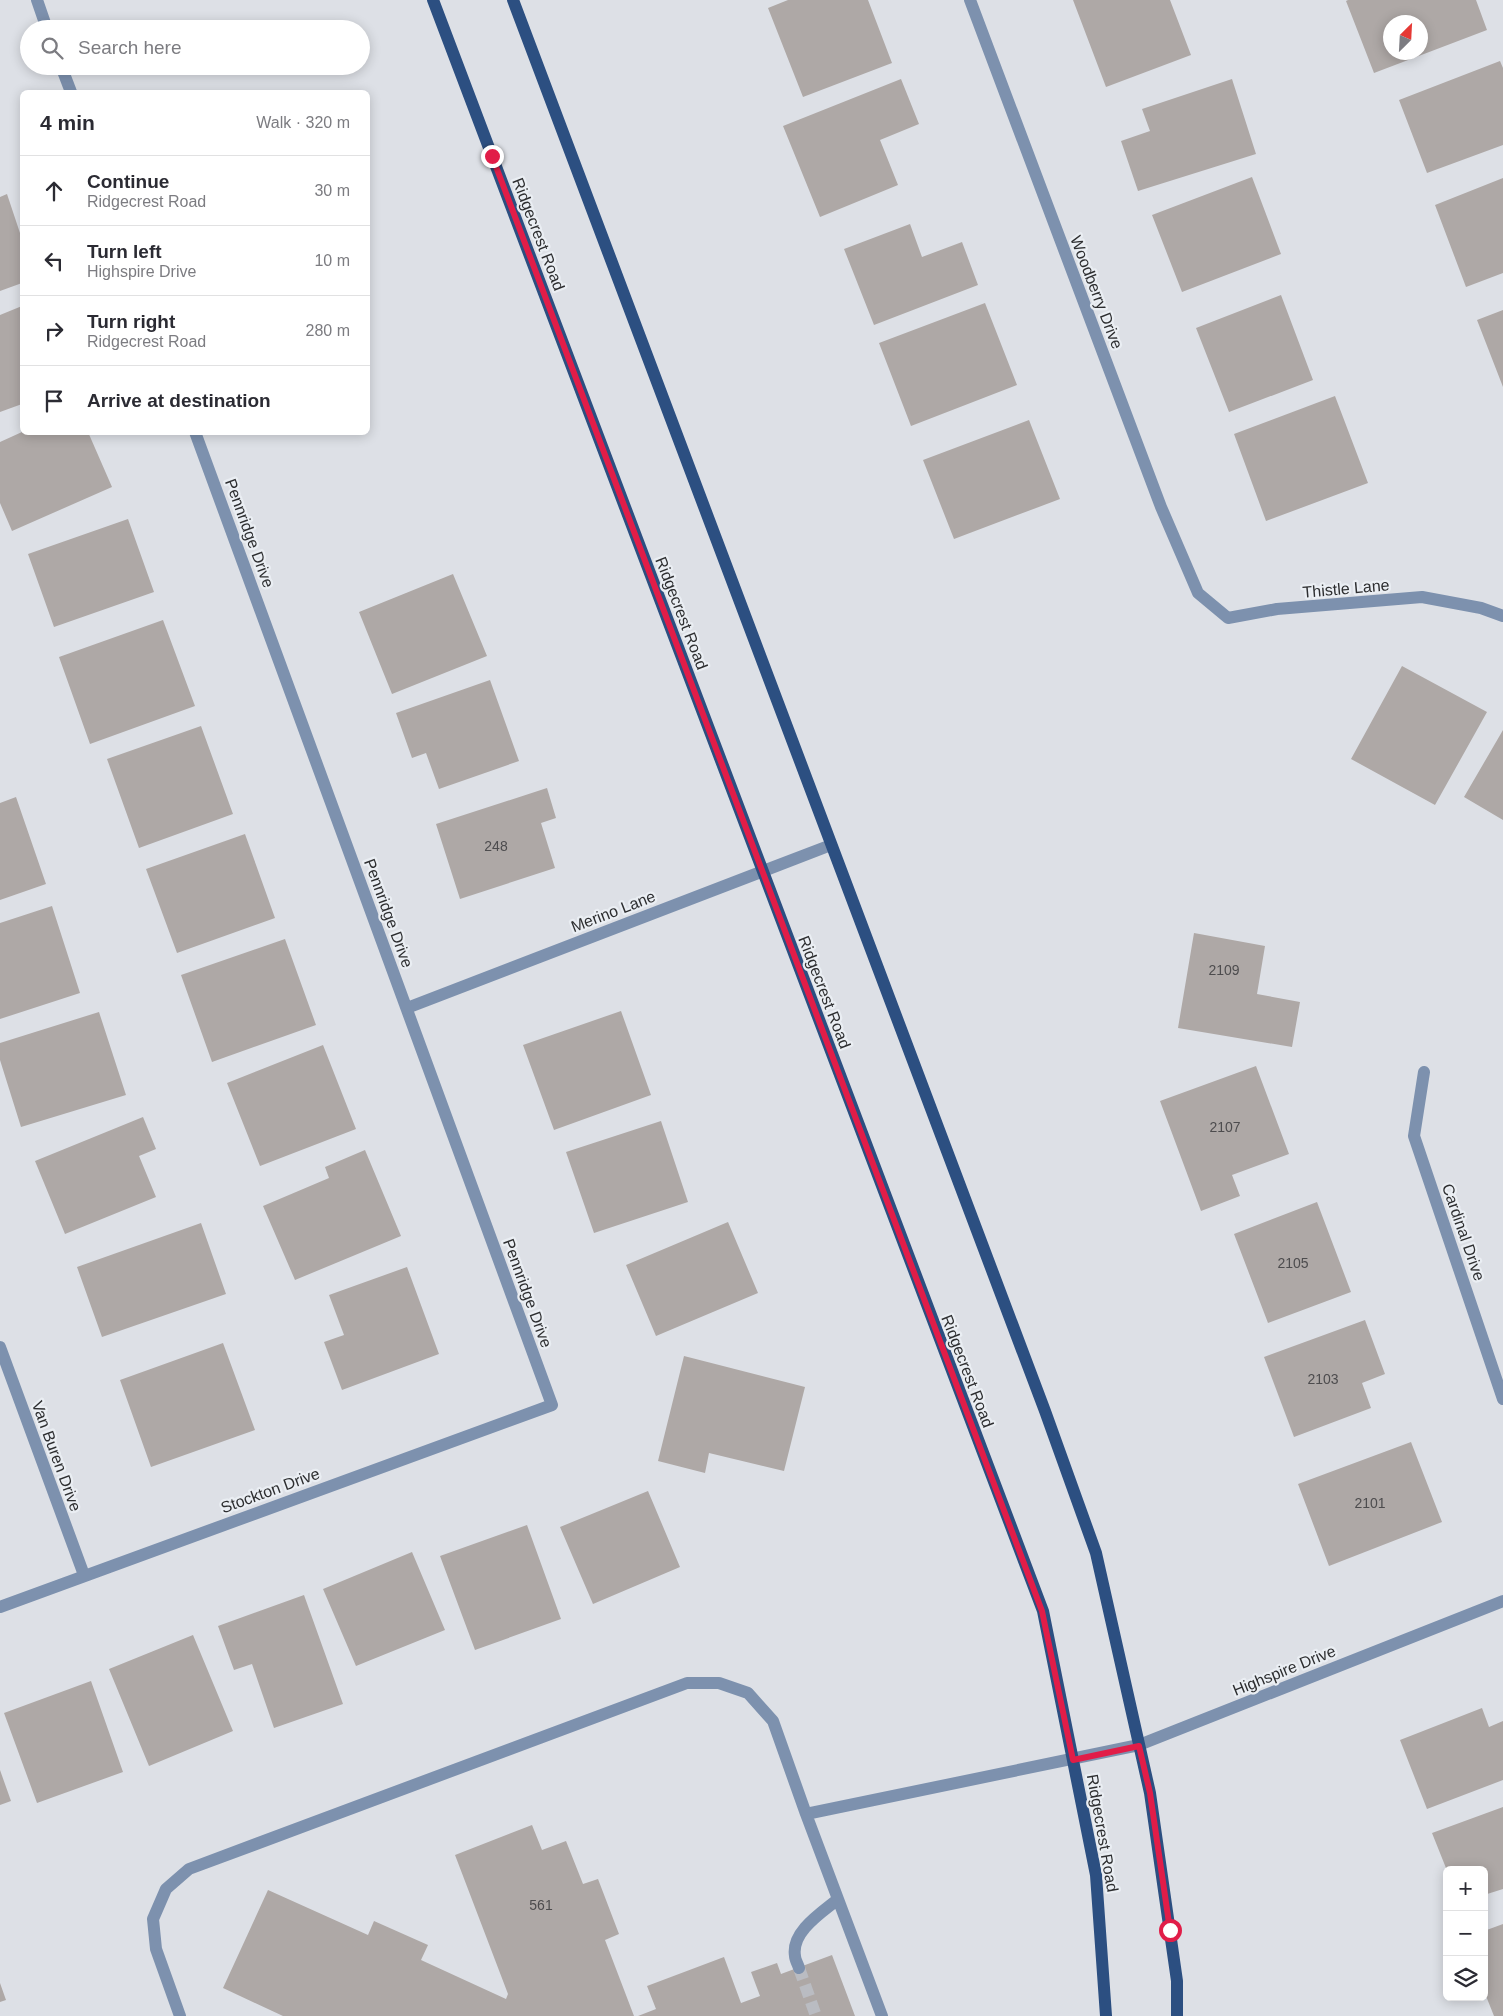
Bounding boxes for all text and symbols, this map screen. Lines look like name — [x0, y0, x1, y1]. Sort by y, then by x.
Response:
north arrow — [1383, 15, 1428, 60]
search box — [20, 20, 370, 75]
icon: search — [38, 34, 66, 62]
text: Search here — [78, 37, 182, 58]
text: 4 min — [40, 111, 95, 134]
text: Walk · 320 m — [256, 114, 350, 131]
route end — [481, 145, 504, 168]
text: Continue — [87, 171, 169, 192]
street label: Ridgecrest Road — [509, 176, 568, 293]
icon: ahead — [40, 177, 68, 205]
text: 30 m — [314, 182, 350, 199]
text: Ridgecrest Road — [87, 193, 206, 210]
street label: Woodberry Drive — [1067, 233, 1126, 351]
text: Turn left — [87, 241, 162, 262]
icon: left — [40, 247, 68, 275]
text: 10 m — [314, 252, 350, 269]
text: Highspire Drive — [87, 263, 196, 280]
text: Turn right — [87, 311, 175, 332]
icon: right — [40, 317, 68, 345]
text: 280 m — [306, 322, 350, 339]
text: Ridgecrest Road — [87, 333, 206, 350]
icon: arrive — [40, 387, 68, 415]
text: Arrive at destination — [87, 390, 271, 411]
street label: Pennridge Drive — [222, 476, 277, 590]
street label: Ridgecrest Road — [652, 555, 711, 672]
street label: Thistle Lane — [1302, 576, 1390, 601]
house number: 248 — [484, 838, 508, 854]
street label: Pennridge Drive — [361, 856, 416, 970]
street label: Merino Lane — [569, 888, 658, 935]
street label: Ridgecrest Road — [795, 934, 854, 1051]
house number: 2109 — [1208, 962, 1240, 978]
house number: 2107 — [1209, 1119, 1241, 1135]
street label: Cardinal Drive — [1439, 1181, 1488, 1283]
street label: Pennridge Drive — [500, 1236, 555, 1350]
house number: 2105 — [1277, 1255, 1309, 1271]
street label: Ridgecrest Road — [938, 1313, 997, 1430]
house number: 2103 — [1307, 1371, 1339, 1387]
street label: Van Buren Drive — [29, 1399, 84, 1514]
street label: Stockton Drive — [218, 1465, 322, 1516]
house number: 2101 — [1354, 1495, 1386, 1511]
street label: Highspire Drive — [1230, 1642, 1338, 1699]
street label: Ridgecrest Road — [1084, 1773, 1121, 1893]
map controls — [1443, 1866, 1488, 2001]
button: + — [1443, 1866, 1488, 1911]
house number: 561 — [529, 1897, 553, 1913]
button: − — [1443, 1911, 1488, 1956]
route start — [1159, 1919, 1182, 1942]
button: layers — [1443, 1956, 1488, 2001]

